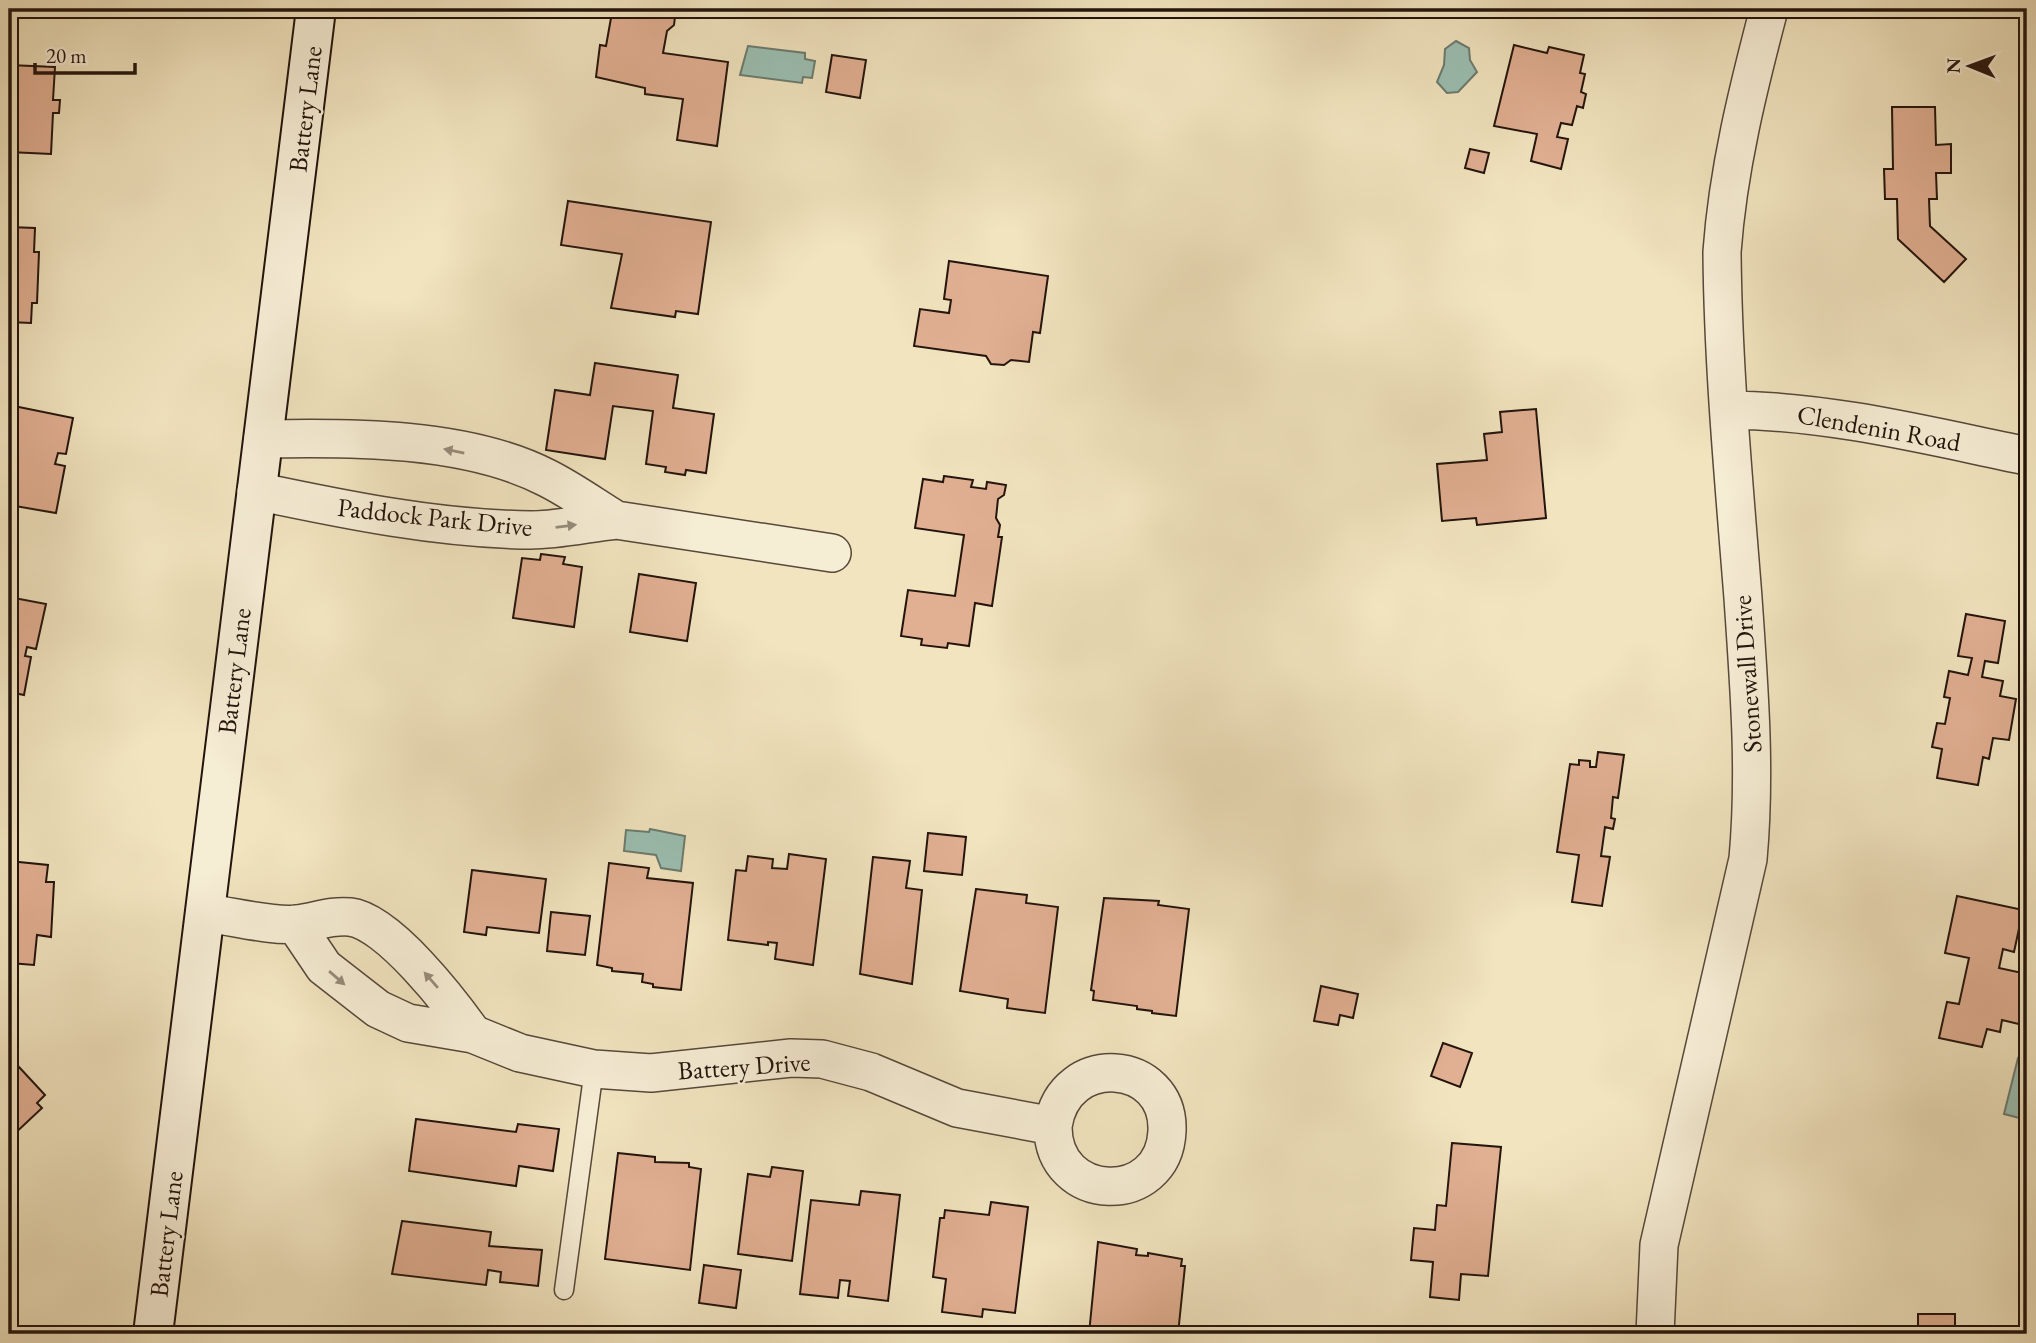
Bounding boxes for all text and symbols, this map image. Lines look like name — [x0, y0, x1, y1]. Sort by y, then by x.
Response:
scale bar — [35, 32, 135, 76]
north arrow — [1934, 32, 2004, 102]
text: 20 m — [46, 42, 87, 69]
street label: Battery Lane — [280, 44, 330, 174]
text: N — [1941, 57, 1966, 74]
street label: Clendenin Road — [1795, 397, 1964, 459]
one-way arrow — [443, 445, 465, 456]
street label: Paddock Park Drive — [336, 490, 534, 544]
one-way arrow — [556, 520, 578, 531]
street label: Stonewall Drive — [1725, 594, 1769, 754]
street label: Battery Lane — [209, 606, 259, 736]
one-way arrow — [328, 970, 346, 986]
one-way arrow — [424, 971, 439, 988]
street label: Battery Drive — [677, 1044, 811, 1088]
street label: Battery Lane — [141, 1169, 191, 1299]

